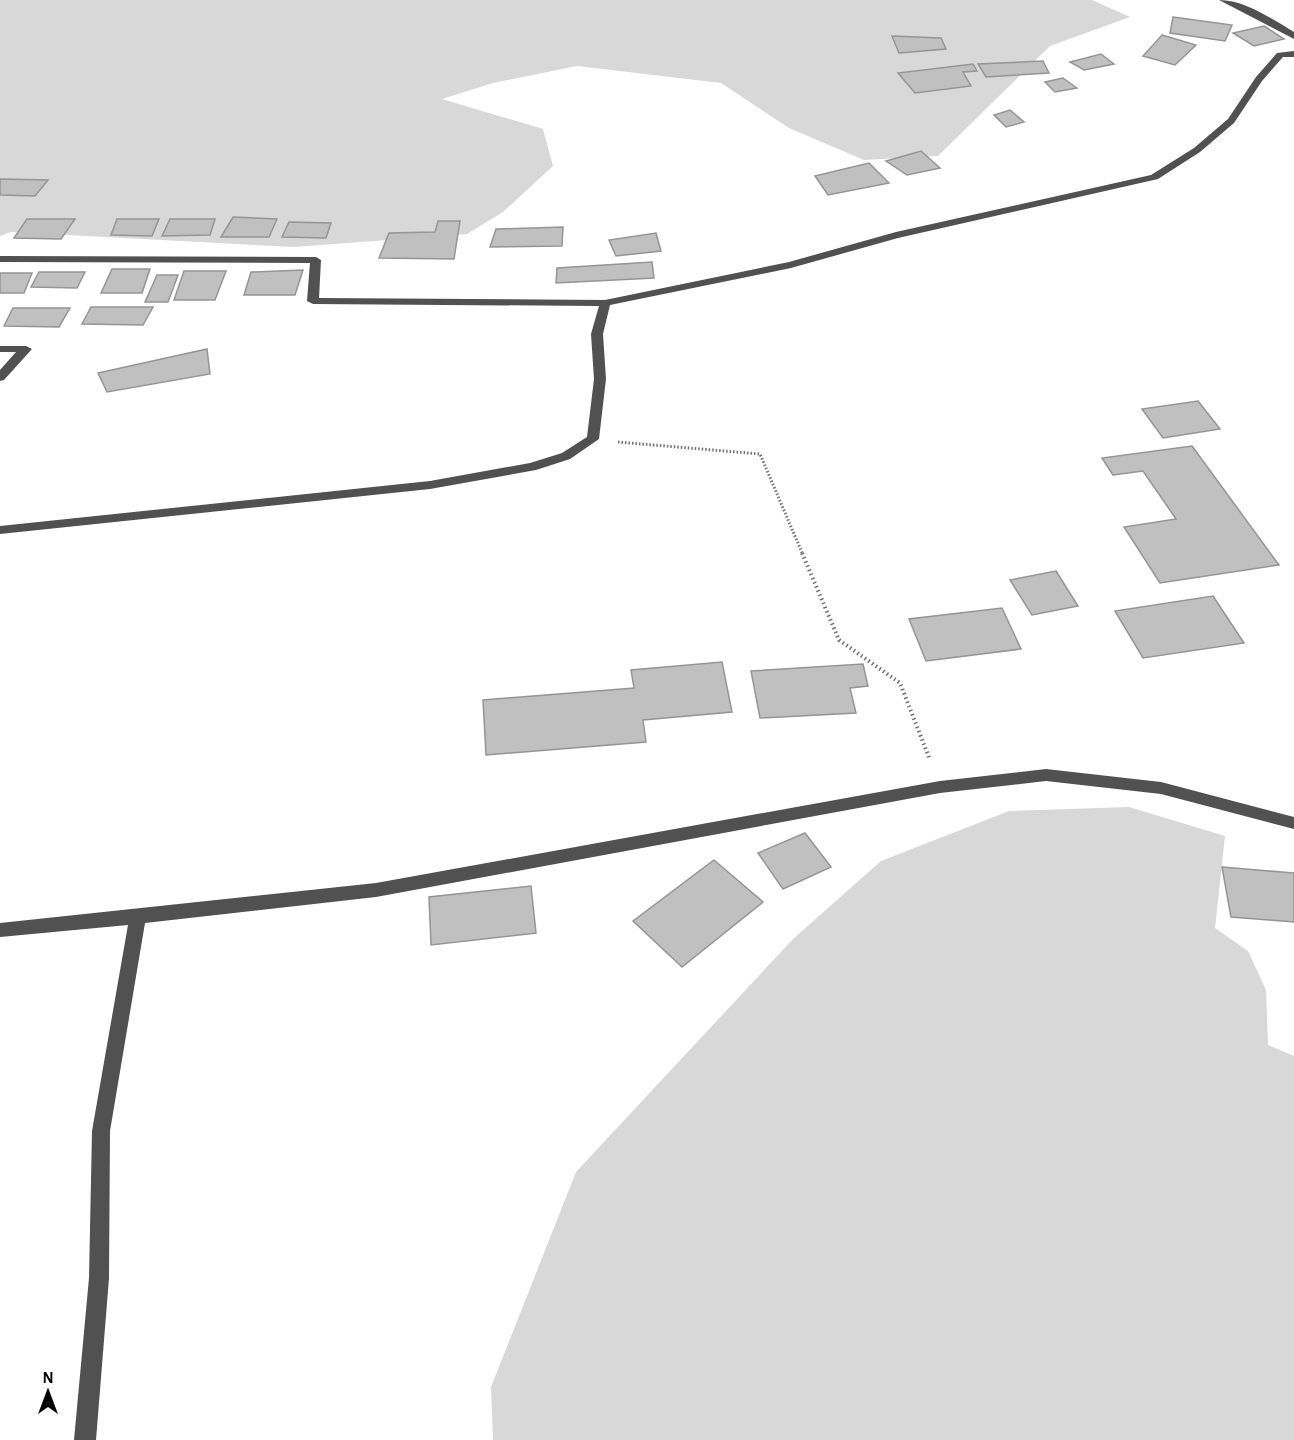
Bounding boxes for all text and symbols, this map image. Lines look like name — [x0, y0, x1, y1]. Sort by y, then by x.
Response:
north arrow — [18, 1362, 78, 1422]
text: N — [42, 1370, 54, 1386]

